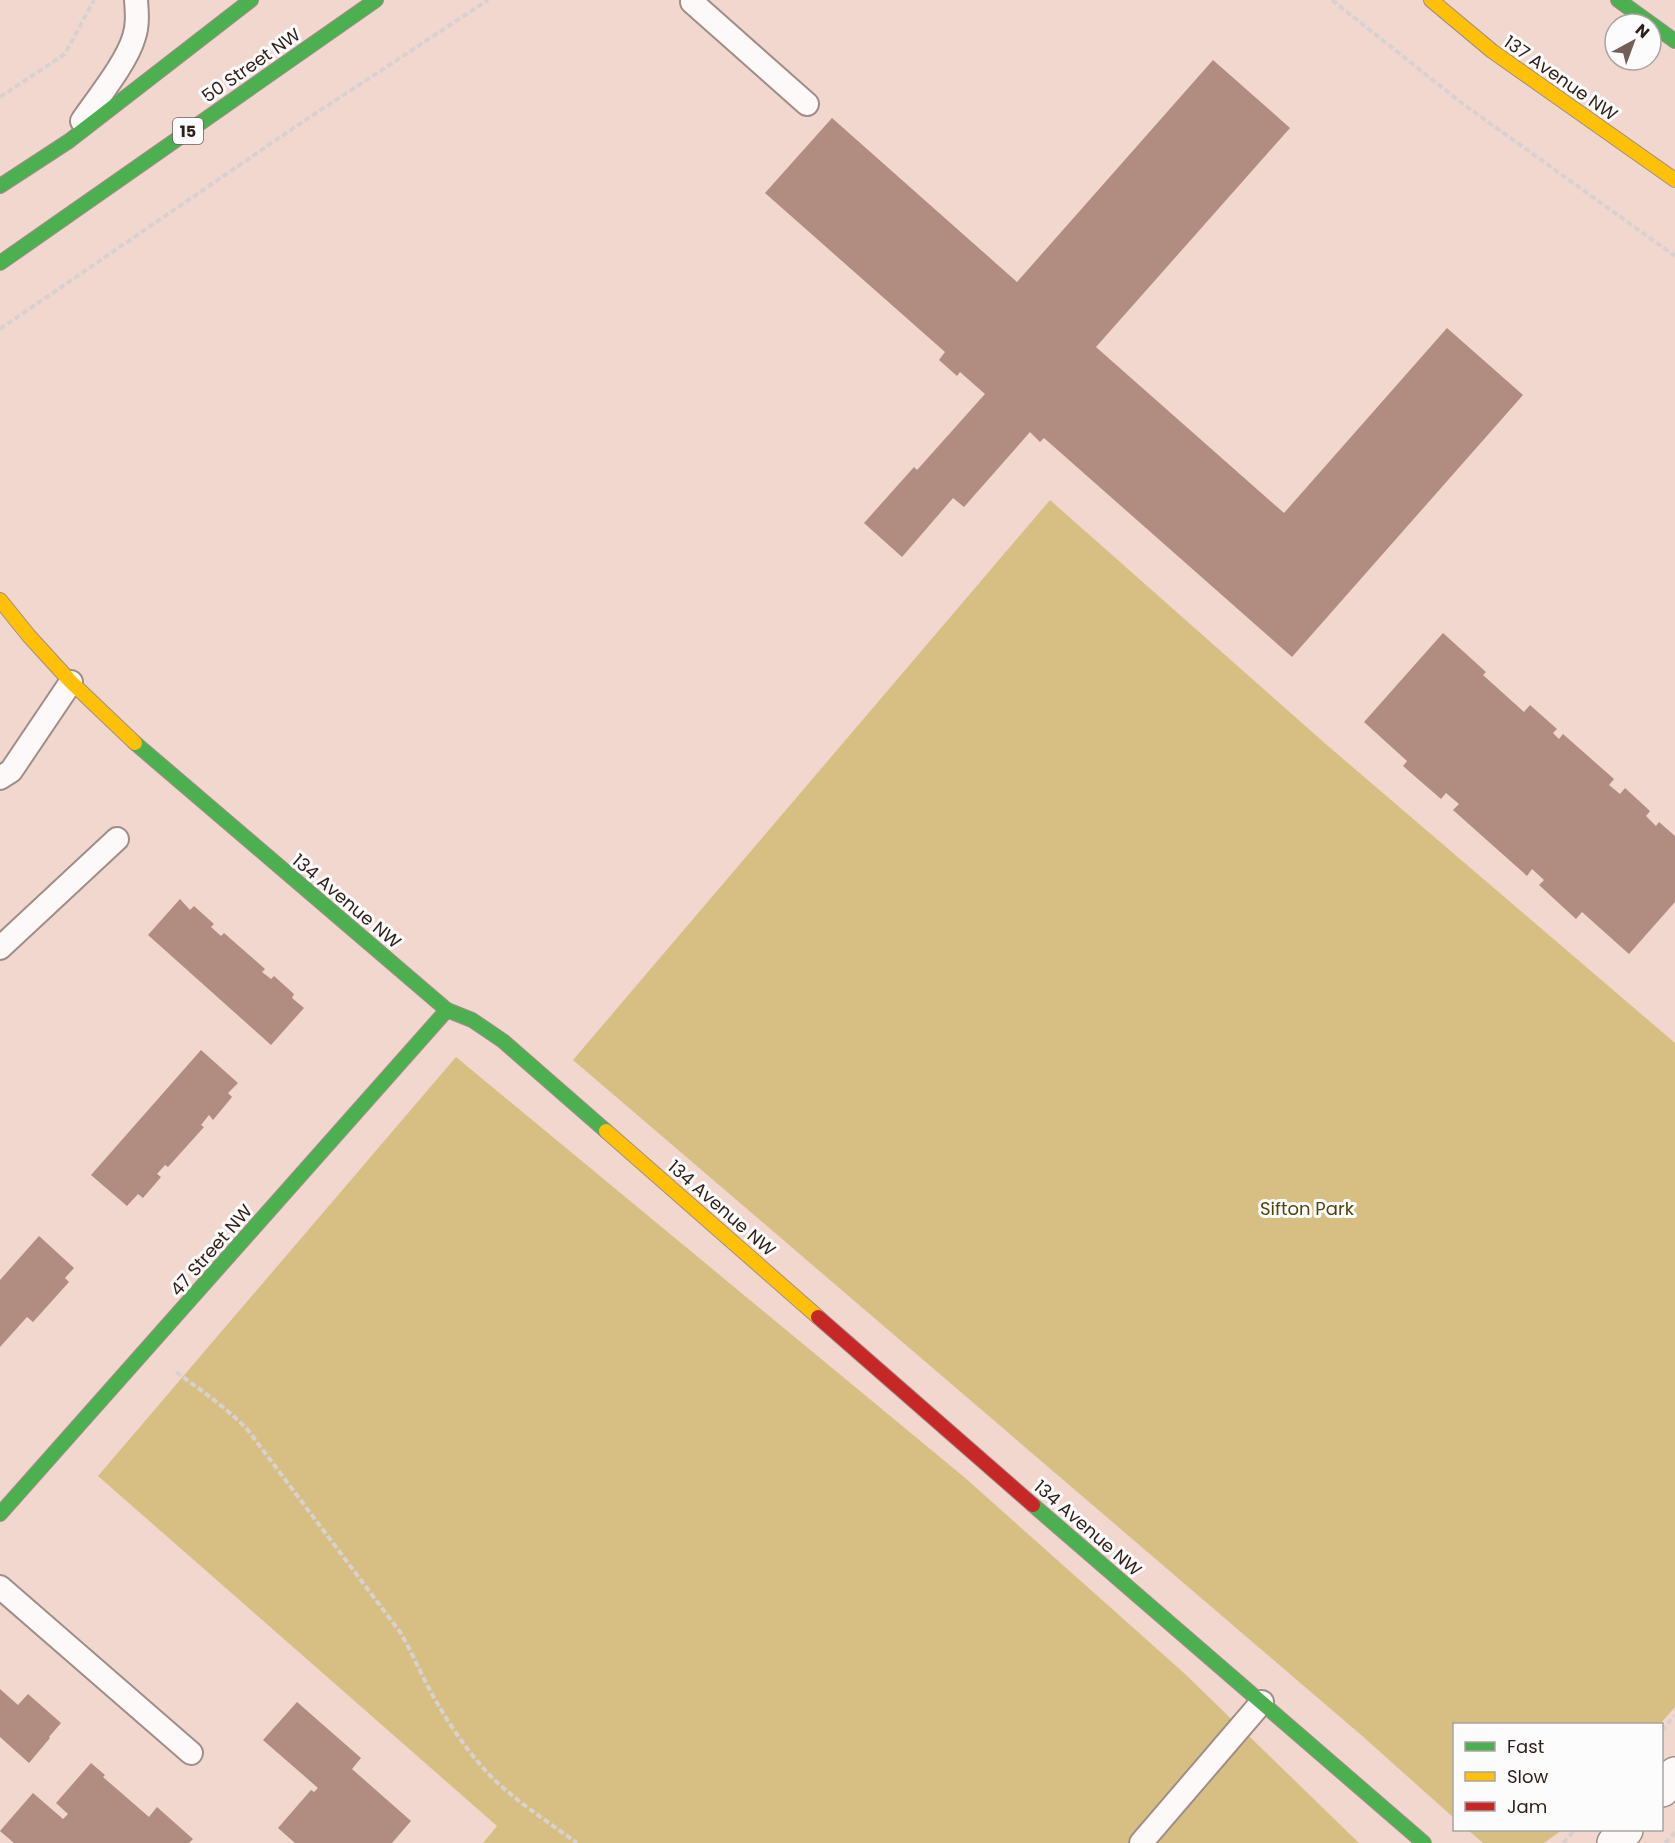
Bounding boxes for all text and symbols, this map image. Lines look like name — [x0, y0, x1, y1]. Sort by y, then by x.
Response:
north arrow — [1603, 12, 1663, 72]
text: N — [1630, 18, 1655, 44]
street label: 50 Street NW — [197, 21, 306, 108]
street label: 137 Avenue NW — [1499, 29, 1623, 127]
road number: 15 — [173, 118, 203, 144]
street label: 134 Avenue NW — [287, 848, 407, 954]
street label: 134 Avenue NW — [663, 1154, 782, 1262]
park label: Sifton Park — [1260, 1196, 1355, 1221]
street label: 47 Street NW — [164, 1199, 258, 1301]
street label: 134 Avenue NW — [1029, 1474, 1148, 1582]
legend — [1453, 1723, 1663, 1831]
text: Fast — [1507, 1734, 1544, 1759]
text: Slow — [1507, 1764, 1549, 1789]
text: Jam — [1507, 1794, 1547, 1819]

